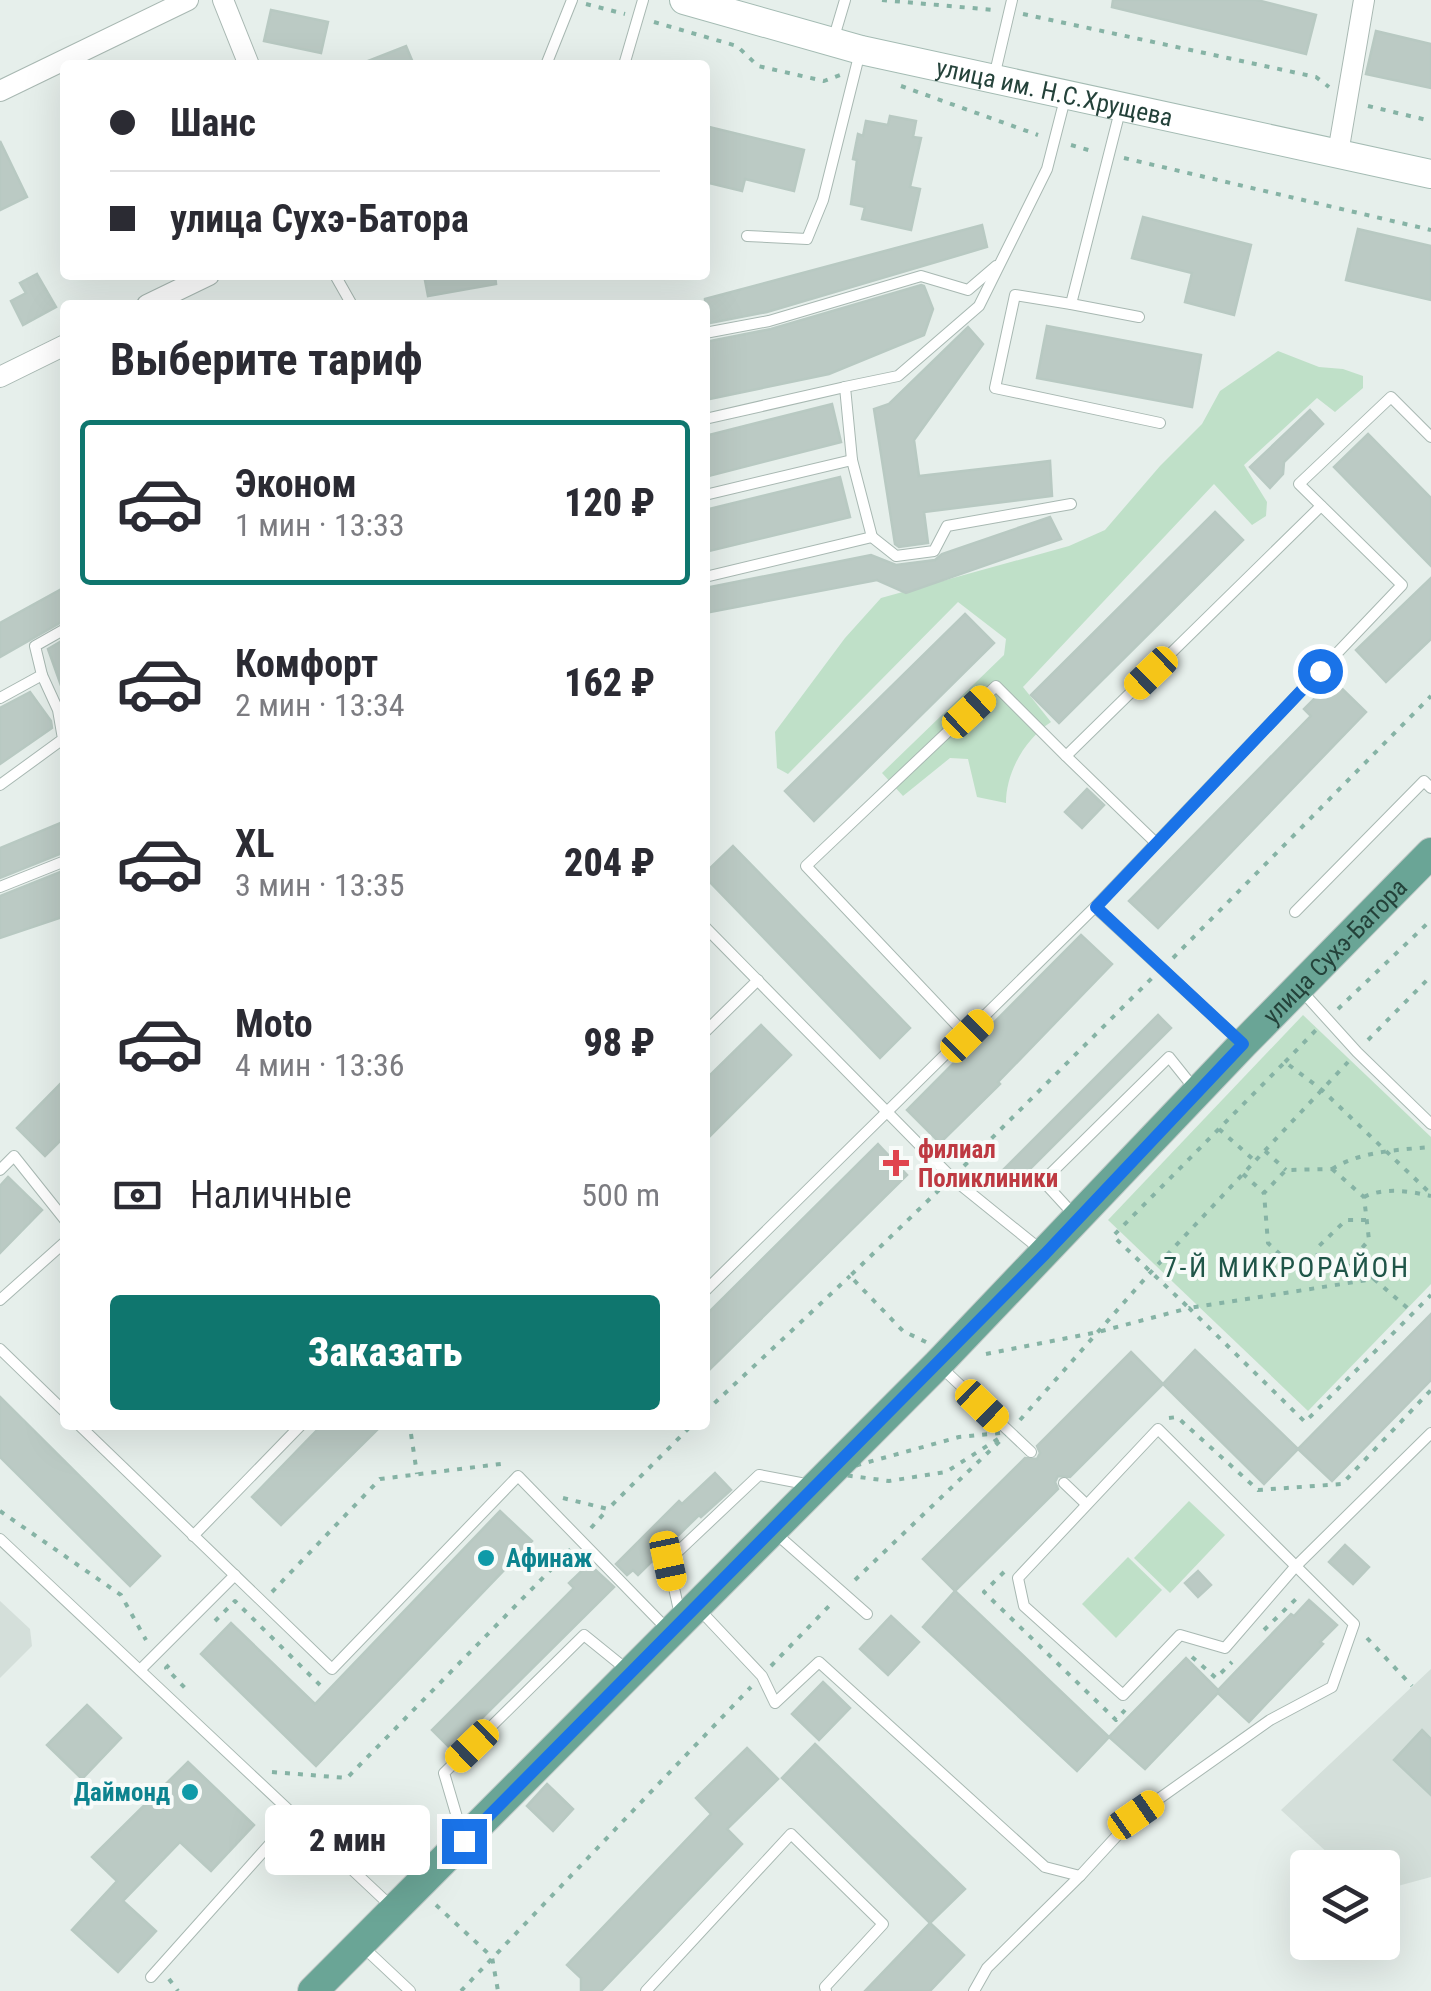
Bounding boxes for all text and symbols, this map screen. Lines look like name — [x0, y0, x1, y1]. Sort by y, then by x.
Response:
street label: улица им. Н.С.Хрущева — [933, 53, 1175, 132]
text: Шанс — [170, 101, 256, 145]
text: улица Сухэ-Батора — [170, 197, 469, 241]
text: Выберите тариф — [110, 333, 423, 386]
icon: car — [115, 458, 205, 548]
text: Эконом — [235, 462, 357, 506]
text: 120 ₽ — [564, 481, 655, 525]
text: 1 мин · 13:33 — [235, 506, 405, 544]
icon: car — [115, 638, 205, 728]
car — [1119, 641, 1183, 705]
text: Комфорт — [235, 642, 378, 686]
route start — [1298, 649, 1343, 694]
text: 162 ₽ — [564, 661, 655, 705]
car — [937, 681, 1001, 743]
text: 2 мин · 13:34 — [235, 686, 405, 724]
icon: car — [115, 818, 205, 908]
text: XL — [235, 822, 274, 866]
text: 204 ₽ — [564, 841, 655, 885]
text: 3 мин · 13:35 — [235, 866, 405, 904]
street label: улица Сухэ-Батора — [1257, 873, 1413, 1030]
icon: car — [115, 998, 205, 1088]
text: Moto — [235, 1002, 313, 1046]
car — [935, 1004, 999, 1068]
text: 98 ₽ — [583, 1021, 655, 1065]
text: 4 мин · 13:36 — [235, 1046, 405, 1084]
place label: филиал Поликлиники — [918, 1135, 1058, 1193]
marker: филиал Поликлиники — [883, 1150, 909, 1176]
icon: cash — [110, 1168, 165, 1223]
text: Наличные — [190, 1173, 352, 1217]
text: 500 m — [581, 1176, 660, 1214]
district label: 7-Й МИКРОРАЙОН — [1163, 1251, 1411, 1284]
button: Заказать — [110, 1295, 660, 1410]
car — [950, 1374, 1014, 1438]
car — [647, 1529, 689, 1593]
place label: Афинаж — [506, 1544, 593, 1573]
marker: Афинаж — [475, 1547, 497, 1569]
car — [440, 1714, 504, 1778]
place label: Даймонд — [74, 1778, 170, 1807]
marker: Даймонд — [179, 1781, 201, 1803]
car — [1103, 1786, 1169, 1844]
callout: 2 мин — [264, 1806, 429, 1876]
route end — [442, 1819, 487, 1864]
text: 2 мин — [309, 1821, 386, 1859]
map controls — [1290, 1850, 1400, 1960]
button: layers — [1290, 1850, 1400, 1960]

